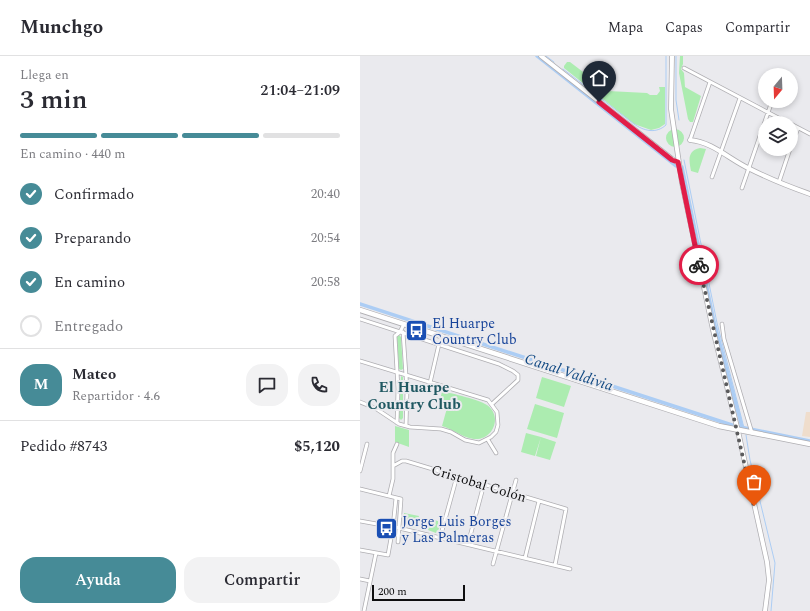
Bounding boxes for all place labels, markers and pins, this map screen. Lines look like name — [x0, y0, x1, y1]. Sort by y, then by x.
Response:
pin — [582, 61, 616, 102]
place label: El Huarpe Country Club — [432, 313, 517, 350]
bus stop icon: El Huarpe Country Club — [403, 318, 429, 344]
pin — [737, 465, 771, 506]
place label: Jorge Luis Borges y Las Palmeras — [401, 511, 512, 548]
bus stop icon: Jorge Luis Borges y Las Palmeras — [373, 516, 399, 542]

